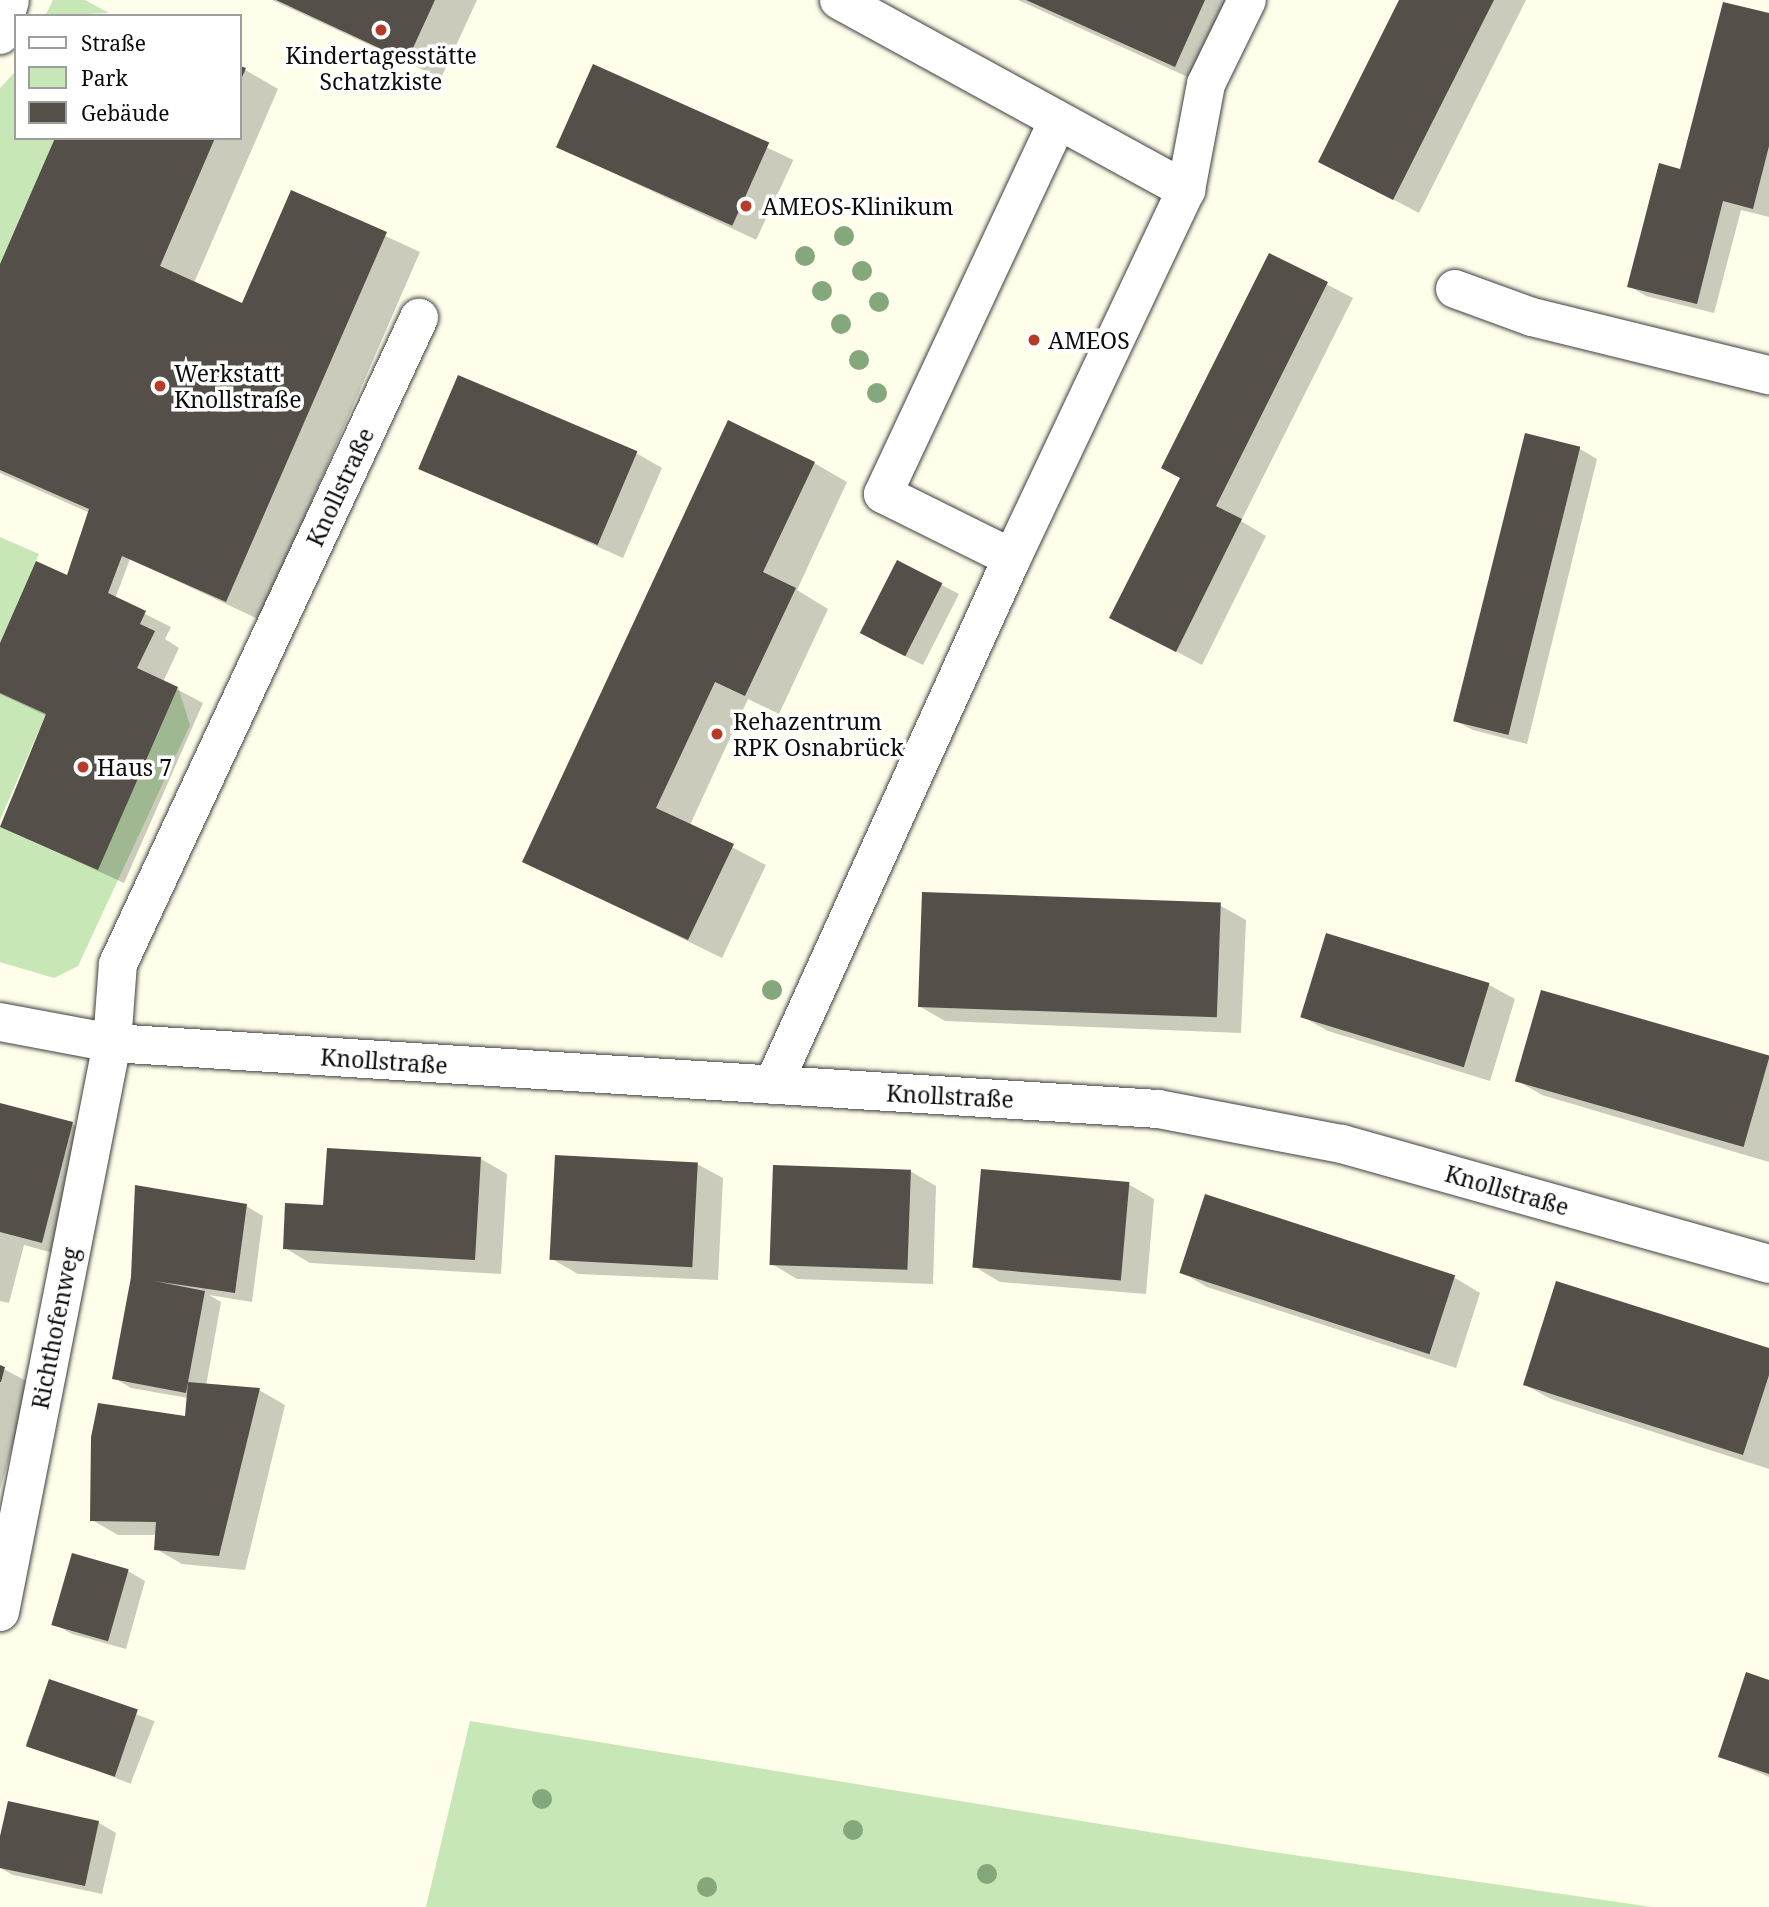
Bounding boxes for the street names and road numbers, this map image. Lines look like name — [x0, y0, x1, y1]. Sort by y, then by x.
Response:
street label: Knollstraße — [301, 423, 379, 551]
street label: Knollstraße — [319, 1043, 449, 1079]
street label: Knollstraße — [886, 1079, 1014, 1113]
street label: Knollstraße — [1442, 1159, 1572, 1221]
street label: Richthofenweg — [26, 1245, 84, 1411]

